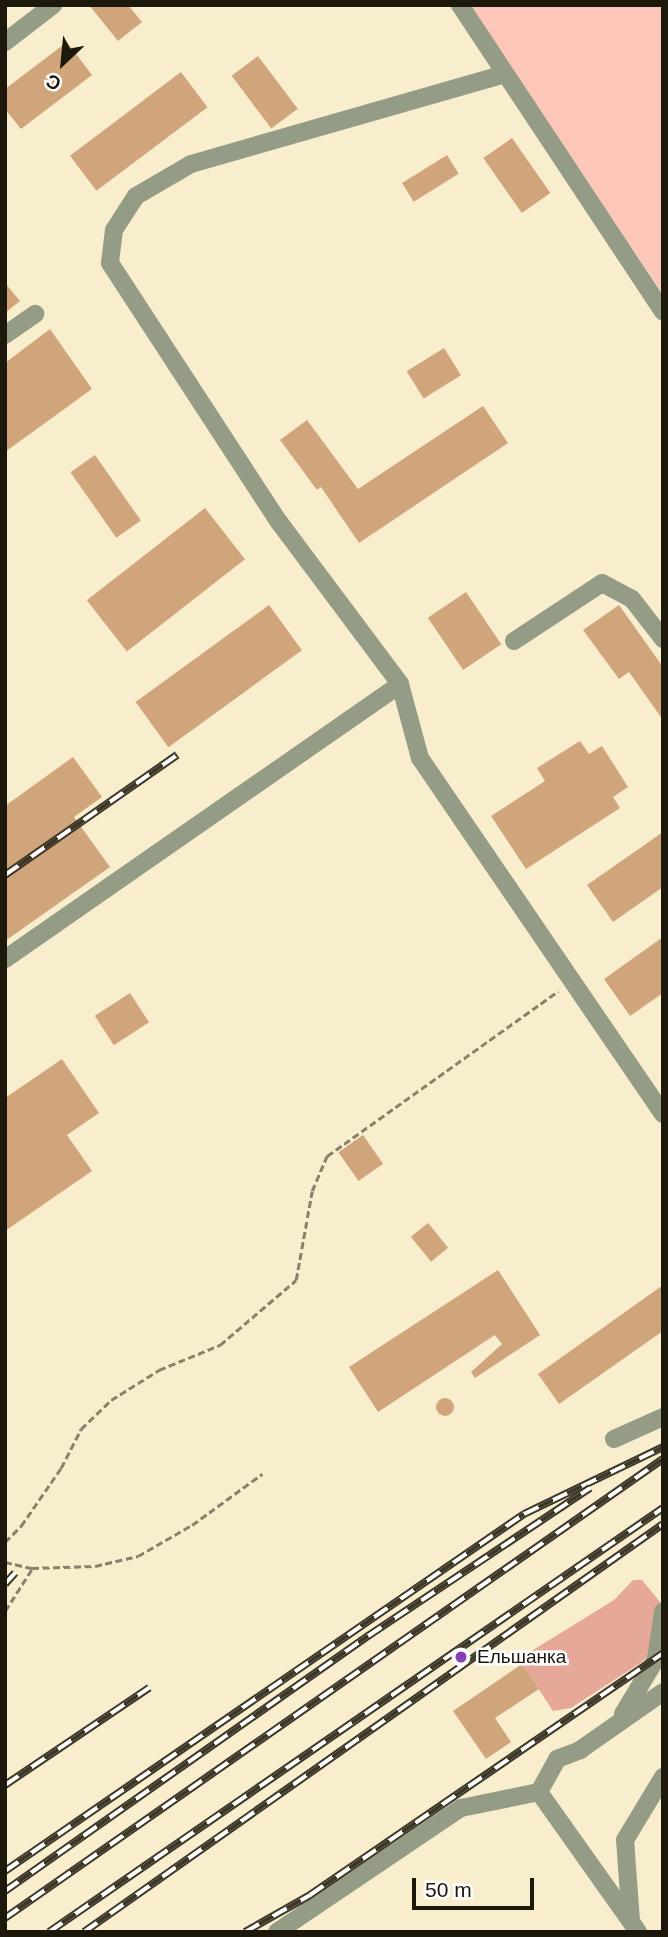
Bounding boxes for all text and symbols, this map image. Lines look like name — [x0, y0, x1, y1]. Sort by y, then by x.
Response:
north arrow — [28, 28, 98, 98]
text: С — [43, 70, 64, 95]
place label: Ельшанка — [477, 1646, 566, 1668]
marker: Ельшанка — [451, 1647, 471, 1667]
scale bar — [416, 1864, 538, 1908]
text: 50 m — [425, 1878, 472, 1901]

